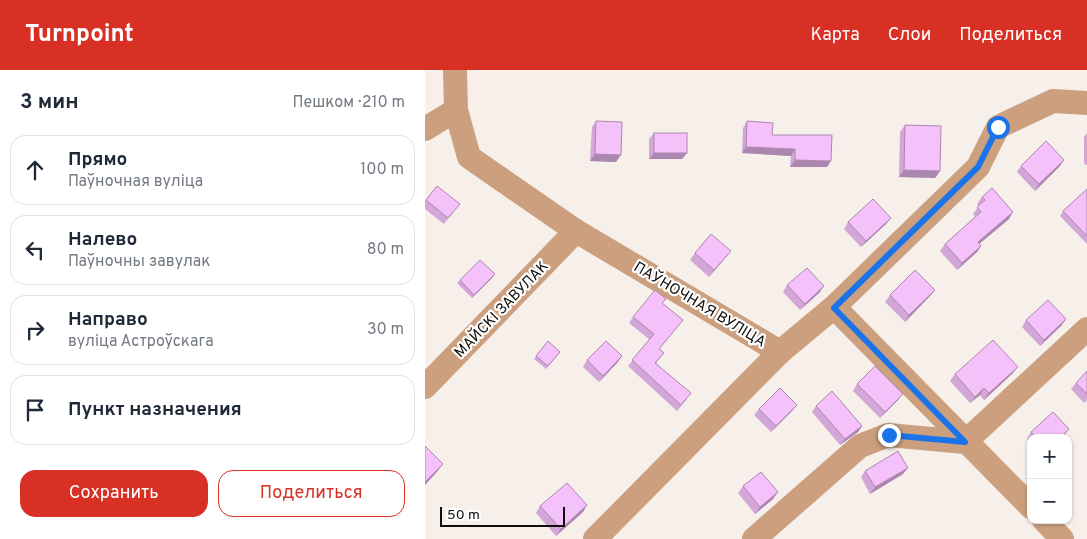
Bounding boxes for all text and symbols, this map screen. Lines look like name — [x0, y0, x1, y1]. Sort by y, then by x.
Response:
text: Turnpoint — [25, 20, 134, 50]
text: Карта — [810, 24, 860, 47]
text: Слои — [888, 24, 931, 47]
text: Поделиться — [959, 24, 1062, 47]
text: 3 мин — [20, 89, 79, 116]
text: Пешком · 210 m — [292, 93, 405, 113]
route start — [987, 116, 1010, 139]
text: Прямо — [68, 148, 127, 172]
icon: ahead — [21, 156, 49, 184]
text: 100 m — [360, 160, 404, 180]
text: Паўночная вуліца — [68, 172, 203, 192]
text: Налево — [68, 228, 137, 252]
icon: left — [21, 236, 49, 264]
text: 80 m — [367, 240, 404, 260]
text: Паўночны завулак — [68, 252, 210, 272]
street label: МАЙСКІ ЗАВУЛАК — [450, 256, 553, 362]
street label: ПАЎНОЧНАЯ ВУЛІЦА — [630, 257, 770, 352]
text: Направо — [68, 308, 148, 332]
icon: right — [21, 316, 49, 344]
text: 30 m — [367, 320, 404, 340]
text: вуліца Астроўскага — [68, 332, 214, 352]
icon: arrive — [21, 396, 49, 424]
text: Пункт назначения — [68, 398, 242, 422]
route end — [878, 424, 901, 447]
map controls — [1027, 434, 1072, 524]
button: + — [1027, 434, 1072, 479]
button: Сохранить — [20, 470, 208, 517]
button: Поделиться — [218, 470, 405, 517]
button: − — [1027, 479, 1072, 524]
scale bar — [440, 504, 565, 527]
text: 50 m — [447, 507, 480, 524]

